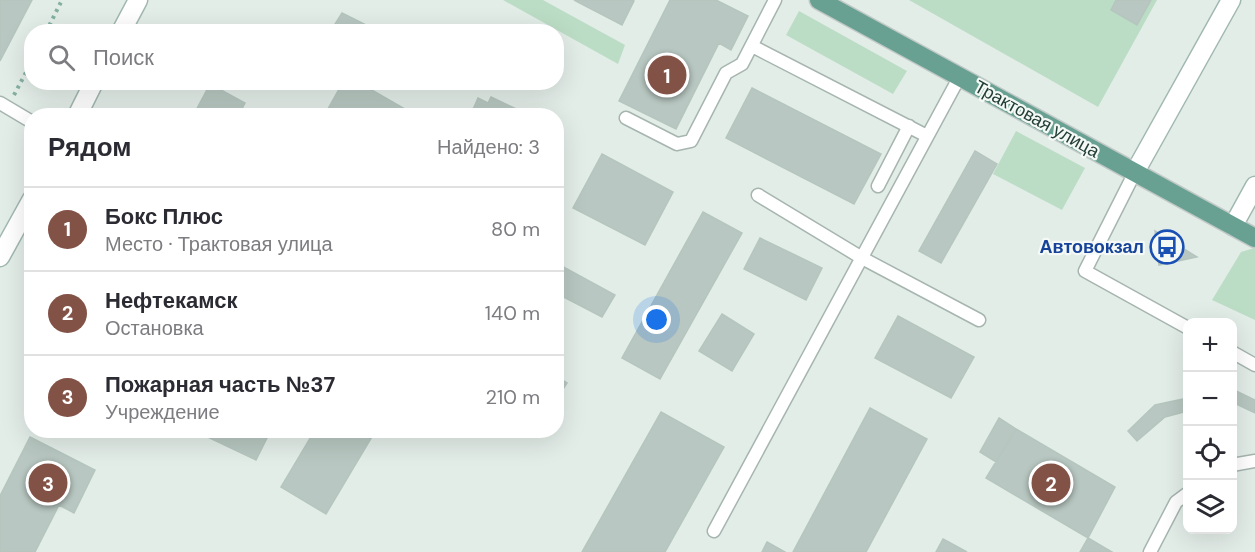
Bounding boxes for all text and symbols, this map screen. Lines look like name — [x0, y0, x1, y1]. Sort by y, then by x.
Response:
search box — [24, 24, 564, 90]
icon: search — [45, 41, 78, 74]
text: Поиск — [93, 43, 154, 72]
pin: 1 — [648, 52, 686, 98]
street label: Трактовая улица — [970, 75, 1105, 164]
text: Рядом — [48, 130, 131, 164]
text: Найдено: 3 — [437, 134, 540, 160]
text: Бокс Плюс — [105, 202, 223, 231]
text: 1 — [64, 216, 71, 242]
text: 80 m — [491, 216, 540, 242]
bus stop icon: Автовокзал — [1149, 229, 1185, 265]
text: Место · Трактовая улица — [105, 231, 333, 257]
place label: Автовокзал — [1040, 235, 1144, 259]
text: Нефтекамск — [105, 286, 238, 315]
text: 2 — [62, 300, 73, 326]
text: 140 m — [485, 300, 540, 326]
your location — [642, 305, 671, 334]
text: Остановка — [105, 315, 204, 341]
map controls — [1183, 318, 1237, 534]
button: + — [1183, 318, 1237, 372]
text: Пожарная часть №37 — [105, 370, 335, 399]
button: − — [1183, 372, 1237, 426]
text: 3 — [61, 384, 74, 410]
text: 210 m — [485, 384, 540, 410]
text: Учреждение — [105, 399, 220, 425]
button: locate — [1183, 426, 1237, 480]
pin: 3 — [28, 460, 68, 506]
pin: 2 — [1032, 460, 1070, 506]
button: layers — [1183, 480, 1237, 534]

